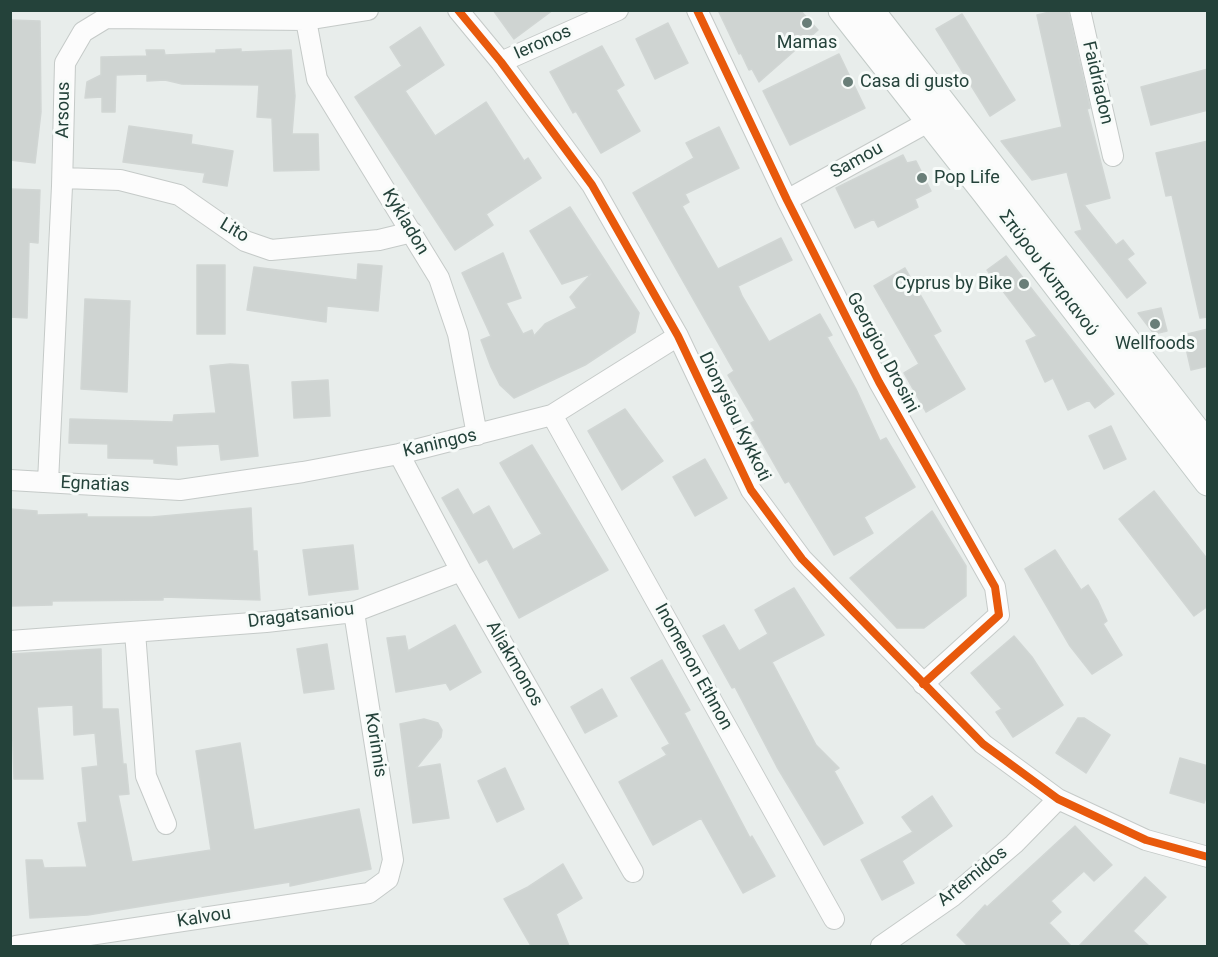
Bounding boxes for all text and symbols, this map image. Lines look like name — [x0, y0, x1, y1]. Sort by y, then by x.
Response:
marker: Mamas — [800, 16, 814, 30]
street label: Ieronos — [511, 21, 575, 65]
place label: Mamas — [777, 32, 837, 54]
street label: Faidriadon — [1077, 39, 1117, 127]
place label: Casa di gusto — [860, 71, 969, 93]
marker: Casa di gusto — [841, 75, 855, 89]
street label: Arsous — [53, 82, 75, 138]
street label: Samou — [827, 138, 887, 184]
place label: Pop Life — [934, 167, 1000, 189]
marker: Pop Life — [915, 171, 929, 185]
street label: Kykladon — [377, 185, 433, 259]
street label: Σπύρου Κυπριανού — [994, 207, 1102, 341]
street label: Lito — [216, 214, 252, 248]
place label: Cyprus by Bike — [895, 273, 1012, 295]
marker: Cyprus by Bike — [1017, 277, 1031, 291]
street label: Georgiou Drosini — [841, 289, 923, 417]
marker: Wellfoods — [1148, 317, 1162, 331]
place label: Wellfoods — [1115, 333, 1195, 355]
street label: Dionysiou Kykkoti — [693, 349, 775, 485]
street label: Kaningos — [401, 425, 479, 463]
street label: Egnatias — [60, 472, 130, 498]
street label: Dragatsaniou — [247, 599, 355, 633]
street label: Inomenon Ethnon — [649, 600, 737, 734]
street label: Aliakmonos — [481, 617, 547, 711]
street label: Korinnis — [359, 711, 391, 779]
street label: Artemidos — [934, 842, 1012, 912]
street label: Kalvou — [176, 903, 232, 933]

